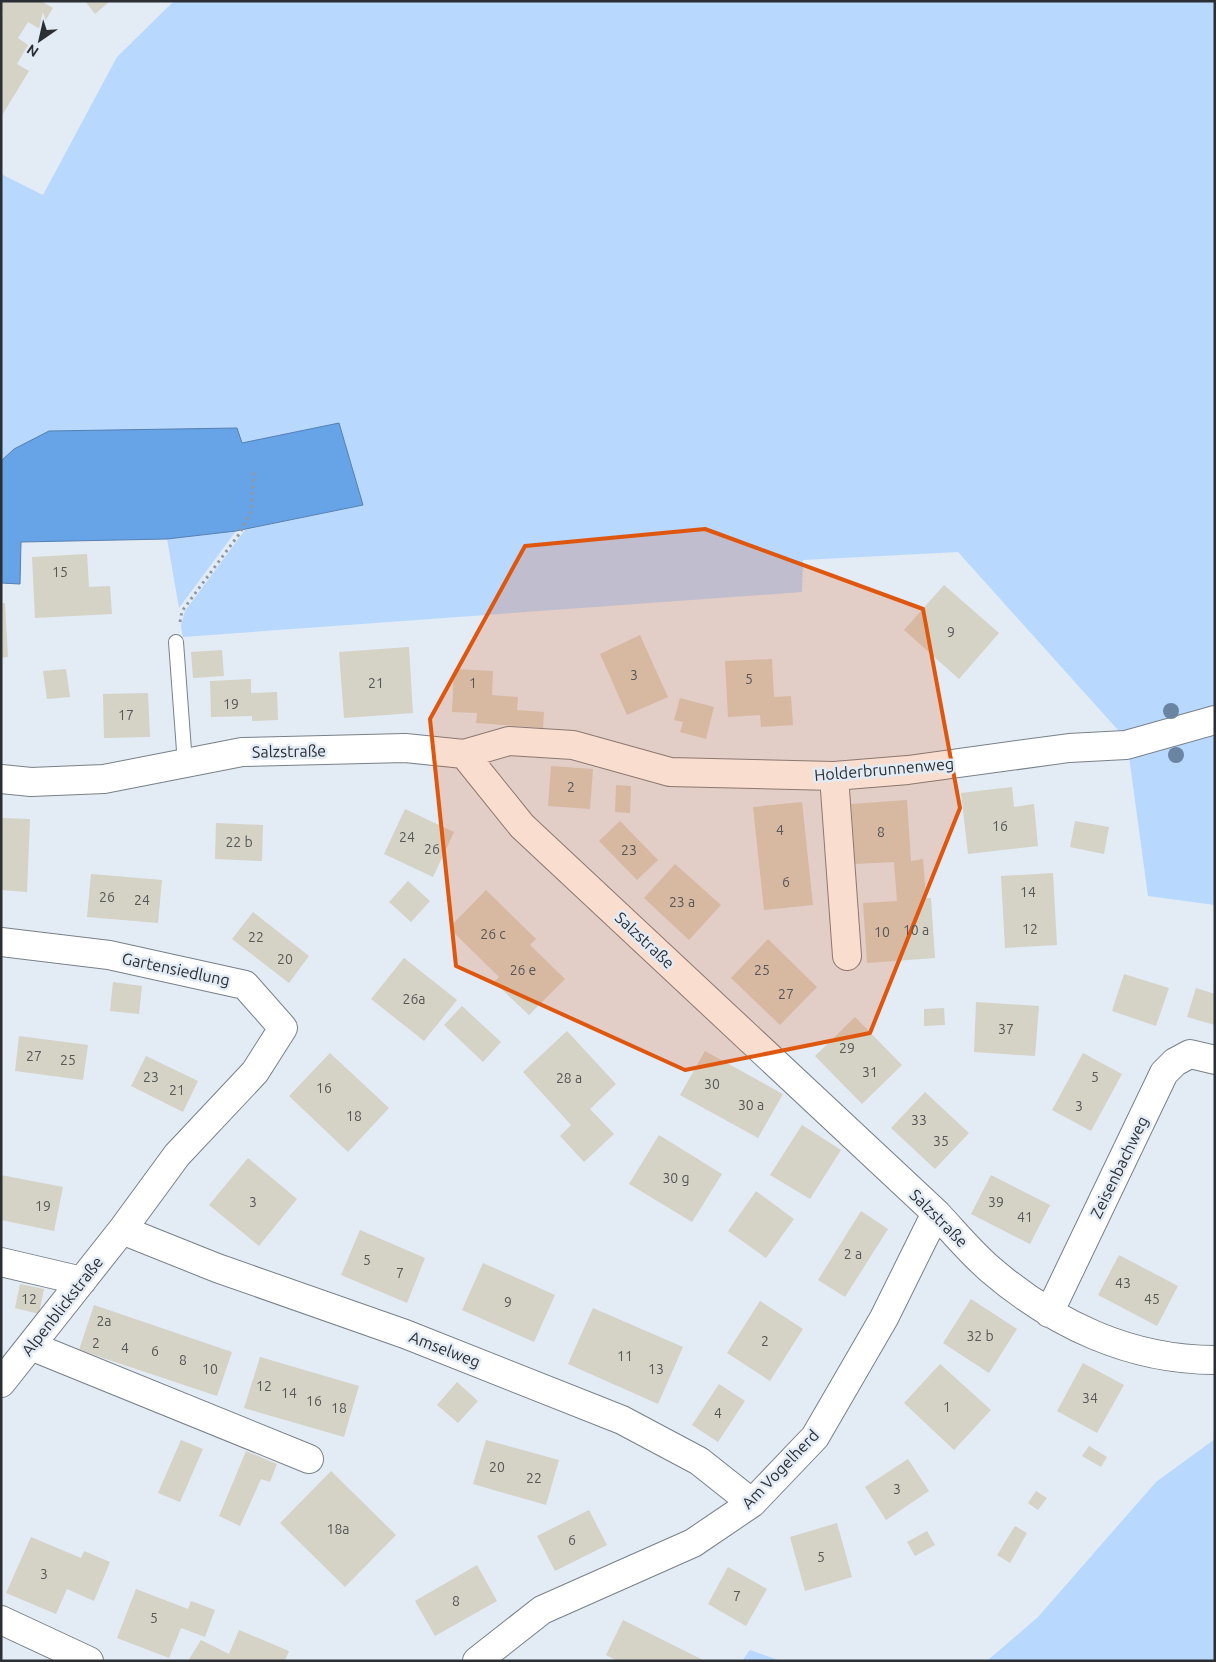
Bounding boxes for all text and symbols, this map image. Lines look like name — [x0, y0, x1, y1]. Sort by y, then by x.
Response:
north arrow — [15, 15, 65, 65]
text: N — [24, 41, 42, 60]
house number: 15 — [52, 564, 68, 580]
house number: 9 — [947, 624, 955, 640]
house number: 3 — [630, 667, 638, 683]
house number: 5 — [745, 671, 753, 687]
house number: 21 — [368, 675, 384, 691]
house number: 1 — [469, 675, 477, 691]
house number: 19 — [223, 696, 239, 712]
house number: 17 — [118, 707, 134, 723]
street label: Salzstraße — [252, 741, 326, 761]
street label: Holderbrunnenweg — [813, 754, 955, 784]
house number: 2 — [567, 779, 575, 795]
house number: 16 — [992, 818, 1008, 834]
house number: 4 — [776, 822, 784, 838]
house number: 8 — [877, 824, 885, 840]
house number: 24 — [399, 829, 415, 845]
house number: 22 b — [225, 834, 253, 850]
house number: 26 — [424, 841, 440, 857]
house number: 23 — [621, 842, 637, 858]
house number: 6 — [782, 874, 790, 890]
house number: 14 — [1020, 884, 1036, 900]
house number: 26 — [99, 889, 115, 905]
house number: 24 — [134, 892, 150, 908]
house number: 23 a — [669, 894, 695, 910]
street label: Salzstraße — [612, 908, 678, 972]
house number: 12 — [1022, 921, 1038, 937]
house number: 10 a — [903, 922, 929, 938]
house number: 10 — [874, 924, 890, 940]
house number: 26 c — [480, 926, 506, 942]
house number: 22 — [248, 929, 264, 945]
street label: Gartensiedlung — [120, 949, 232, 989]
house number: 20 — [277, 951, 293, 967]
house number: 26 e — [510, 962, 536, 978]
house number: 25 — [754, 962, 770, 978]
house number: 27 — [778, 986, 794, 1002]
house number: 26a — [403, 991, 426, 1007]
house number: 37 — [998, 1021, 1014, 1037]
house number: 29 — [839, 1040, 855, 1056]
house number: 27 — [26, 1048, 42, 1064]
house number: 25 — [60, 1052, 76, 1068]
house number: 31 — [862, 1064, 878, 1080]
house number: 23 — [143, 1069, 159, 1085]
house number: 5 — [1091, 1069, 1099, 1085]
house number: 28 a — [556, 1070, 582, 1086]
house number: 30 — [704, 1076, 720, 1092]
house number: 16 — [316, 1080, 332, 1096]
house number: 21 — [169, 1082, 185, 1098]
house number: 30 a — [738, 1097, 764, 1113]
house number: 3 — [1075, 1098, 1083, 1114]
house number: 18 — [346, 1108, 362, 1124]
house number: 33 — [911, 1112, 927, 1128]
street label: Zeisenbachweg — [1087, 1113, 1151, 1221]
house number: 35 — [933, 1133, 949, 1149]
house number: 30 g — [662, 1170, 690, 1186]
street label: Salzstraße — [906, 1185, 972, 1251]
house number: 3 — [249, 1194, 257, 1210]
house number: 39 — [988, 1194, 1004, 1210]
house number: 19 — [35, 1198, 51, 1214]
house number: 41 — [1017, 1209, 1033, 1225]
house number: 2 a — [844, 1246, 862, 1262]
house number: 5 — [363, 1252, 371, 1268]
street label: Alpenblickstraße — [18, 1253, 106, 1359]
house number: 7 — [396, 1265, 404, 1281]
house number: 43 — [1115, 1275, 1131, 1291]
house number: 12 — [21, 1291, 37, 1307]
house number: 45 — [1144, 1291, 1160, 1307]
house number: 9 — [504, 1294, 512, 1310]
house number: 2a — [96, 1313, 112, 1329]
street label: Amselweg — [407, 1327, 483, 1371]
house number: 32 b — [966, 1328, 994, 1344]
house number: 2 — [761, 1333, 769, 1349]
house number: 2 — [92, 1335, 100, 1351]
house number: 4 — [121, 1340, 129, 1356]
house number: 6 — [151, 1343, 159, 1359]
house number: 11 — [617, 1348, 633, 1364]
house number: 8 — [179, 1352, 187, 1368]
house number: 10 — [202, 1361, 218, 1377]
house number: 13 — [648, 1361, 664, 1377]
house number: 12 — [256, 1378, 272, 1394]
house number: 14 — [281, 1385, 297, 1401]
house number: 34 — [1082, 1390, 1098, 1406]
house number: 16 — [306, 1393, 322, 1409]
house number: 1 — [943, 1399, 951, 1415]
house number: 18 — [331, 1400, 347, 1416]
house number: 4 — [714, 1405, 722, 1421]
street label: Am Vogelherd — [738, 1426, 822, 1512]
house number: 20 — [489, 1459, 505, 1475]
house number: 22 — [526, 1470, 542, 1486]
house number: 3 — [893, 1481, 901, 1497]
house number: 18a — [327, 1521, 350, 1537]
house number: 6 — [568, 1532, 576, 1548]
house number: 5 — [817, 1549, 825, 1565]
house number: 3 — [40, 1566, 48, 1582]
house number: 7 — [733, 1588, 741, 1604]
house number: 8 — [452, 1593, 460, 1609]
house number: 5 — [150, 1610, 158, 1626]

